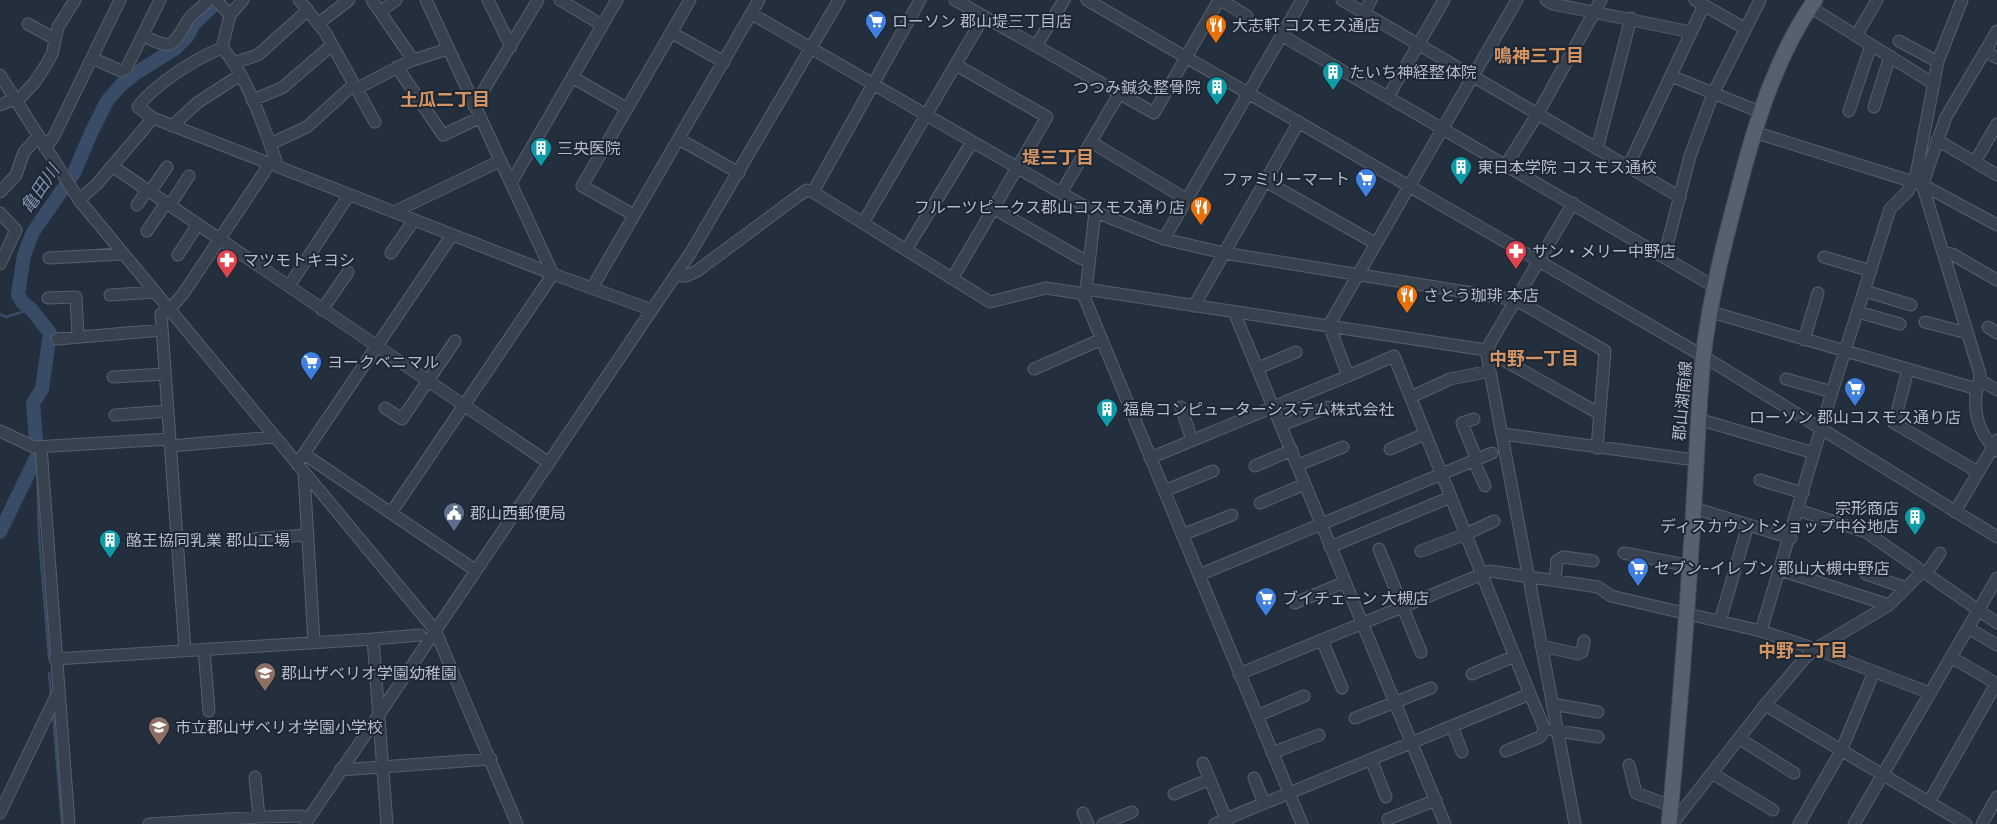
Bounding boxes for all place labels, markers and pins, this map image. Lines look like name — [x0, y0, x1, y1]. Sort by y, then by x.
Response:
supermarket icon: ローソン 郡山堤三丁目店 — [864, 9, 888, 40]
place label: ローソン 郡山堤三丁目店 — [892, 12, 1072, 31]
restaurant icon: 大志軒 コスモス通店 — [1204, 13, 1228, 44]
place label: 大志軒 コスモス通店 — [1232, 16, 1380, 35]
building icon: たいち神経整体院 — [1321, 60, 1345, 91]
place label: たいち神経整体院 — [1349, 63, 1477, 82]
building icon: つつみ鍼灸整骨院 — [1205, 75, 1229, 106]
place label: つつみ鍼灸整骨院 — [1073, 78, 1201, 97]
building icon: 三央医院 — [529, 136, 553, 167]
place label: 三央医院 — [557, 139, 621, 158]
building icon: 東日本学院 コスモス通校 — [1449, 155, 1473, 186]
place label: 東日本学院 コスモス通校 — [1477, 158, 1657, 177]
supermarket icon: ファミリーマート — [1354, 167, 1378, 198]
place label: ファミリーマート — [1222, 170, 1350, 189]
restaurant icon: フルーツピークス郡山コスモス通り店 — [1189, 195, 1213, 226]
place label: フルーツピークス郡山コスモス通り店 — [914, 198, 1185, 217]
pharmacy icon: サン・メリー中野店 — [1504, 239, 1528, 270]
place label: サン・メリー中野店 — [1532, 242, 1676, 261]
pharmacy icon: マツモトキヨシ — [215, 248, 239, 279]
place label: マツモトキヨシ — [243, 251, 355, 270]
restaurant icon: さとう珈琲 本店 — [1395, 283, 1419, 314]
place label: さとう珈琲 本店 — [1423, 286, 1539, 305]
supermarket icon: ヨークベニマル — [299, 350, 323, 381]
place label: ヨークベニマル — [327, 353, 439, 372]
supermarket icon: ローソン 郡山コスモス通り店 — [1843, 376, 1867, 407]
building icon: 福島コンピューターシステム株式会社 — [1095, 397, 1119, 428]
place label: 福島コンピューターシステム株式会社 — [1123, 400, 1394, 419]
place label: ローソン 郡山コスモス通り店 — [1749, 408, 1961, 427]
place label: 宗形商店 ディスカウントショップ中谷地店 — [1660, 499, 1899, 536]
public building icon: 郡山西郵便局 — [442, 501, 466, 532]
place label: 郡山西郵便局 — [470, 504, 566, 523]
building icon: 宗形商店 ディスカウントショップ中谷地店 — [1903, 505, 1927, 536]
building icon: 酪王協同乳業 郡山工場 — [98, 528, 122, 559]
place label: 酪王協同乳業 郡山工場 — [126, 531, 290, 550]
supermarket icon: セブン-イレブン 郡山大槻中野店 — [1626, 556, 1650, 587]
place label: セブン-イレブン 郡山大槻中野店 — [1654, 559, 1890, 578]
supermarket icon: ブイチェーン 大槻店 — [1254, 586, 1278, 617]
place label: ブイチェーン 大槻店 — [1282, 589, 1429, 608]
school or university icon: 郡山ザベリオ学園幼稚園 — [253, 661, 277, 692]
place label: 郡山ザベリオ学園幼稚園 — [281, 664, 457, 683]
school or university icon: 市立郡山ザベリオ学園小学校 — [147, 715, 171, 746]
place label: 市立郡山ザベリオ学園小学校 — [175, 718, 383, 737]

